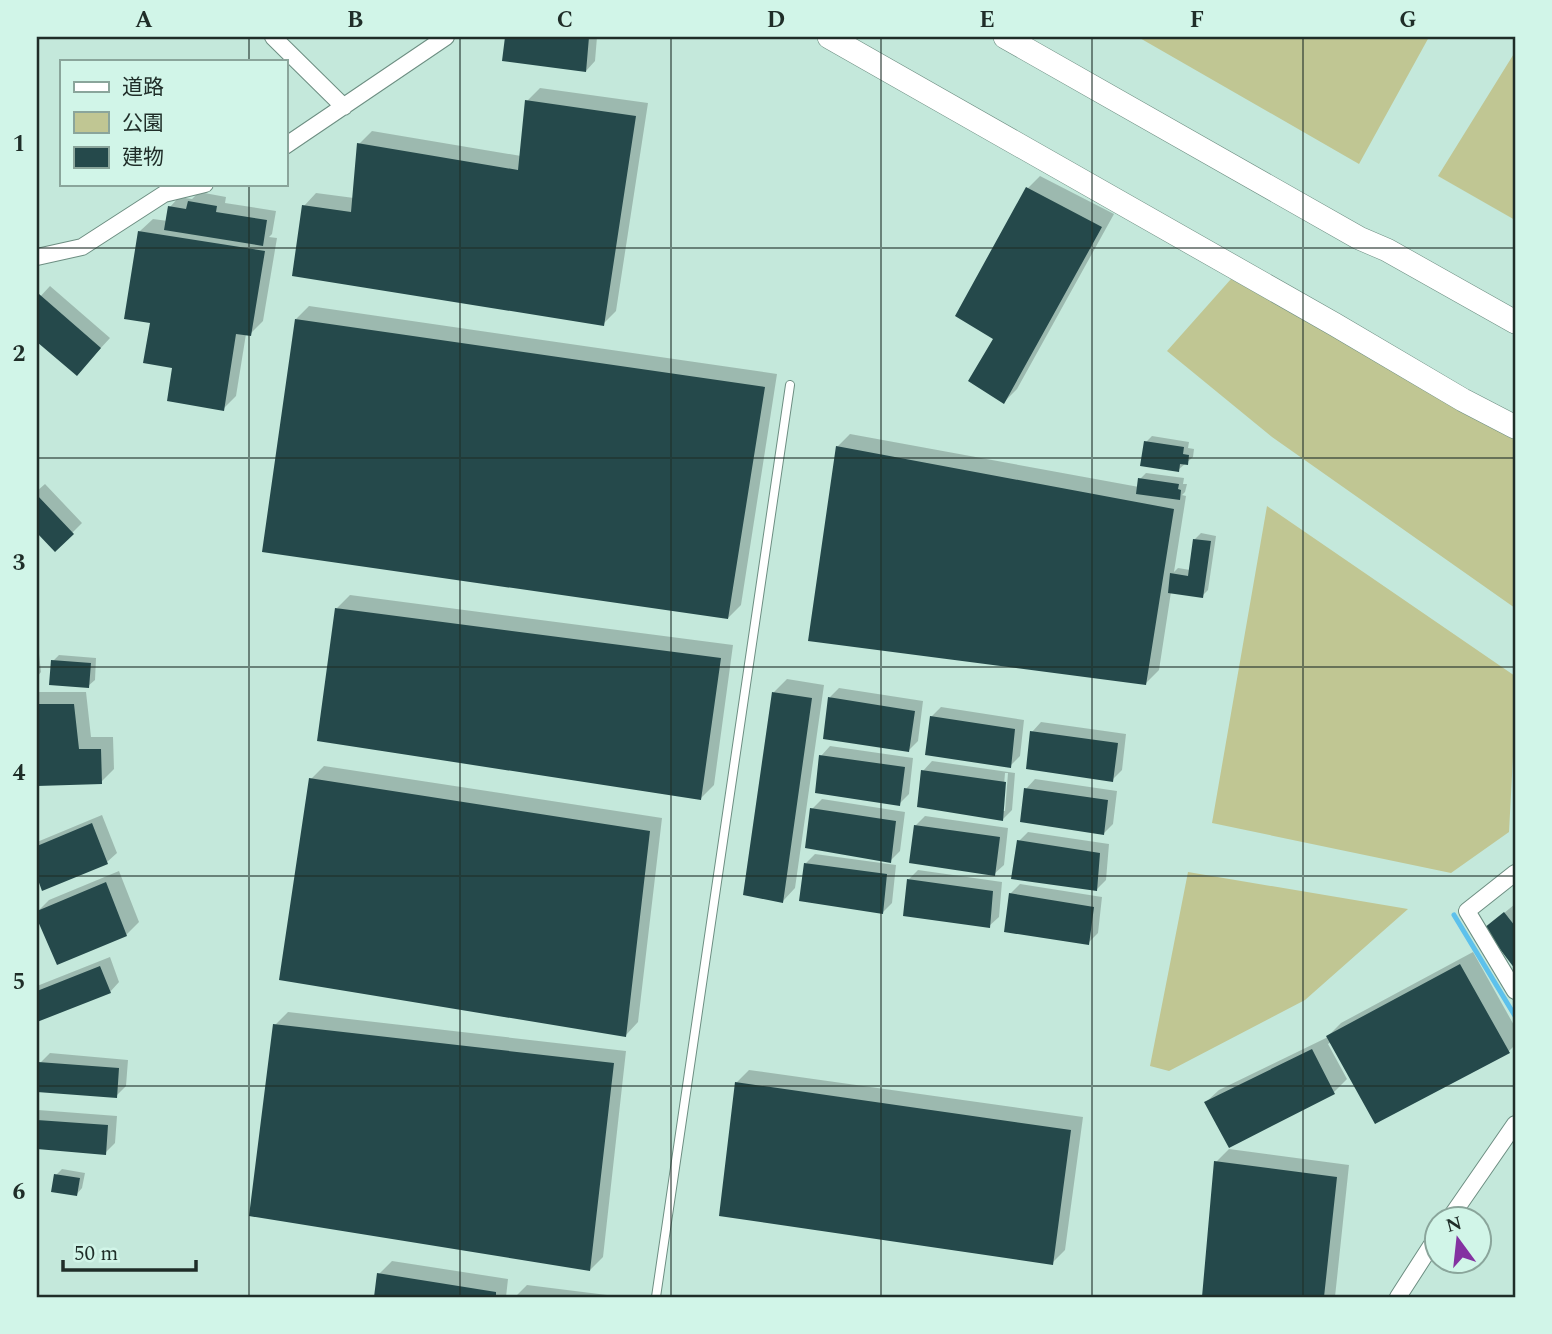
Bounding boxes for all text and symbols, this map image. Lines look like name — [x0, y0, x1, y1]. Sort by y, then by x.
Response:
text: A — [135, 3, 153, 38]
text: B — [347, 3, 363, 38]
text: C — [557, 3, 573, 38]
text: D — [767, 3, 785, 38]
text: E — [979, 3, 995, 38]
text: F — [1190, 3, 1204, 38]
text: G — [1399, 3, 1417, 38]
legend — [60, 60, 287, 186]
text: 道路 — [122, 72, 164, 104]
text: 公園 — [122, 108, 164, 140]
text: 1 — [13, 127, 25, 162]
text: 建物 — [122, 142, 164, 174]
text: 2 — [13, 337, 26, 372]
text: 3 — [13, 546, 26, 581]
text: 4 — [13, 756, 26, 791]
text: 5 — [13, 965, 25, 1000]
text: 6 — [13, 1175, 26, 1210]
north arrow — [1422, 1204, 1492, 1274]
text: N — [1443, 1209, 1465, 1241]
scale bar — [63, 1229, 196, 1273]
text: 50 m — [74, 1238, 118, 1270]

